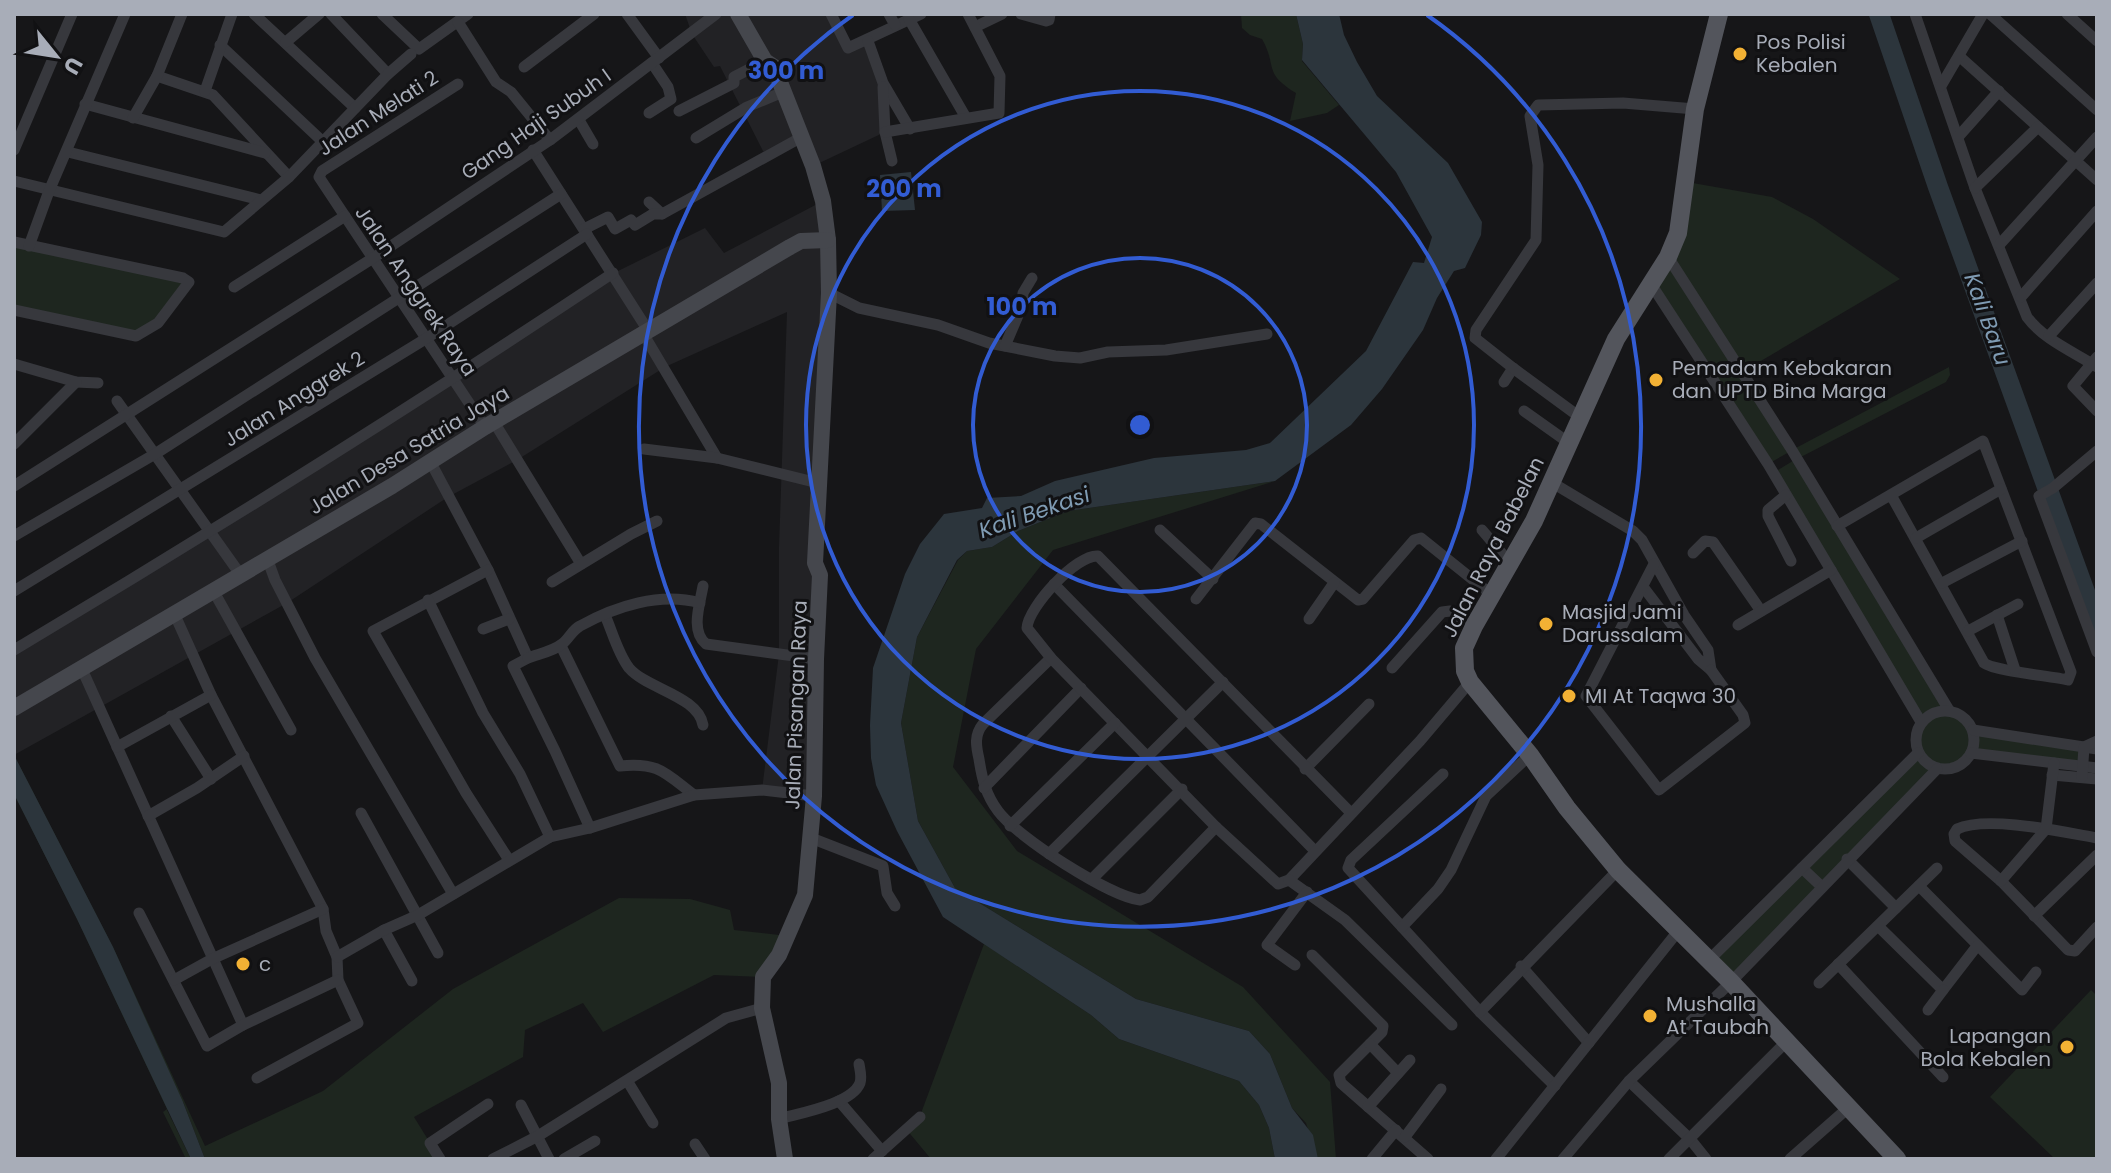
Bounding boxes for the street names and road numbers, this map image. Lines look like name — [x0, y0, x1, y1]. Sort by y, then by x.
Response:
street label: Gang Haji Subuh I — [455, 62, 617, 186]
street label: Jalan Melati 2 — [313, 64, 443, 162]
street label: Jalan Anggrek Raya — [348, 200, 484, 382]
street label: Jalan Anggrek 2 — [218, 344, 370, 454]
street label: Jalan Desa Satria Jaya — [304, 379, 514, 521]
street label: Jalan Raya Babelan — [1435, 452, 1551, 642]
street label: Jalan Pisangan Raya — [778, 600, 814, 810]

